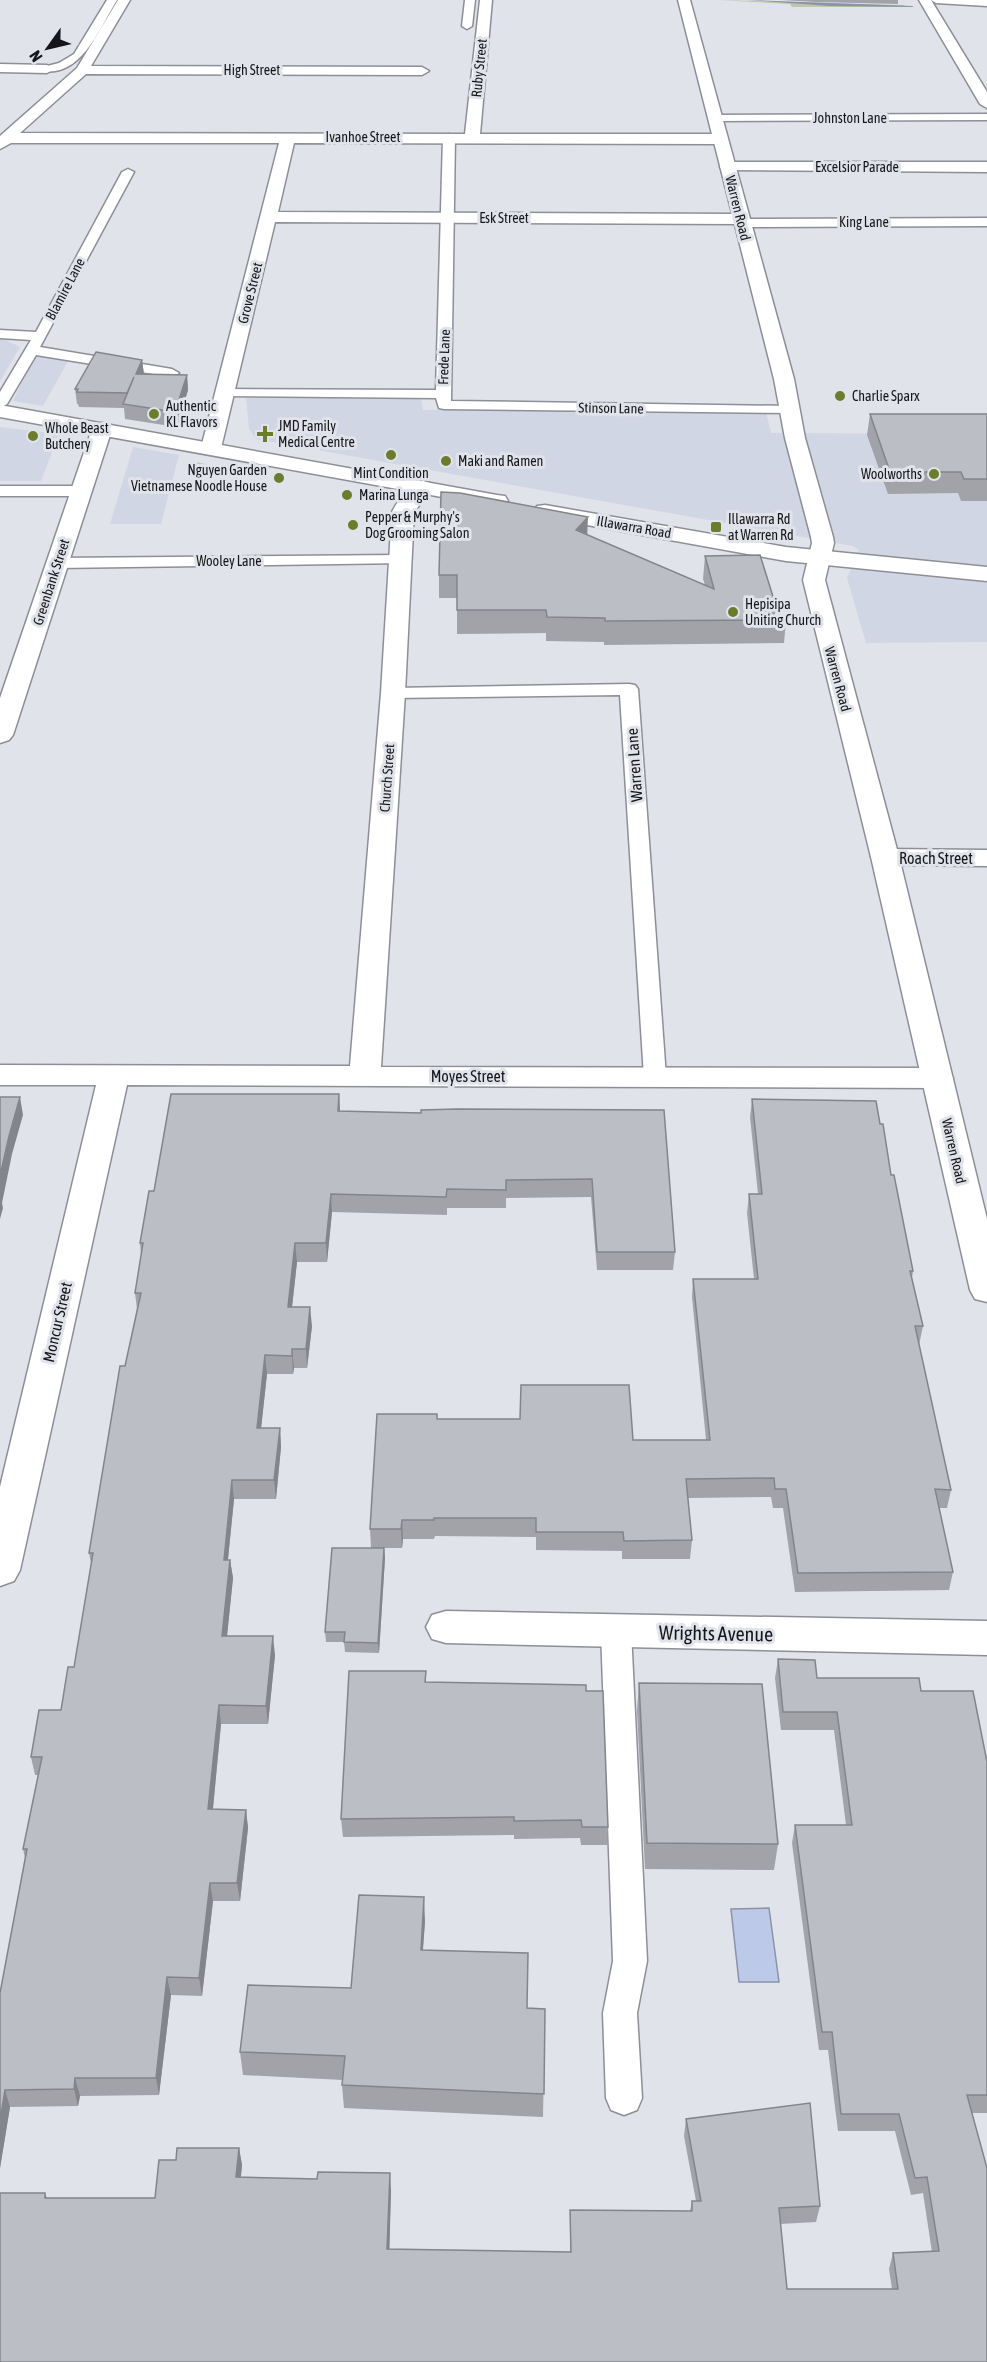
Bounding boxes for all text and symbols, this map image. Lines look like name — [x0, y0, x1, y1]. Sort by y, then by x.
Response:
north arrow — [18, 18, 78, 78]
street label: Ruby Street — [468, 38, 490, 98]
text: N — [25, 47, 46, 65]
street label: High Street — [224, 62, 280, 78]
street label: Johnston Lane — [813, 110, 887, 126]
street label: Ivanhoe Street — [326, 129, 400, 145]
street label: Excelsior Parade — [815, 159, 899, 175]
street label: Warren Road — [722, 174, 754, 242]
street label: Esk Street — [479, 210, 529, 226]
street label: King Lane — [839, 214, 889, 230]
street label: Blamire Lane — [42, 255, 88, 323]
street label: Grove Street — [235, 261, 265, 325]
street label: Frede Lane — [435, 329, 453, 385]
place label: Charlie Sparx — [852, 388, 920, 404]
marker: Charlie Sparx — [833, 389, 847, 403]
place label: Authentic KL Flavors — [166, 398, 217, 430]
street label: Stinson Lane — [578, 399, 644, 417]
marker: Authentic KL Flavors — [147, 407, 161, 421]
place label: JMD Family Medical Centre — [278, 418, 355, 450]
place label: Whole Beast Butchery — [45, 420, 109, 452]
marker: JMD Family Medical Centre — [256, 425, 274, 443]
marker: Whole Beast Butchery — [26, 429, 40, 443]
marker: Mint Condition — [384, 448, 398, 462]
place label: Maki and Ramen — [458, 453, 543, 469]
marker: Maki and Ramen — [439, 454, 453, 468]
place label: Nguyen Garden Vietnamese Noodle House — [131, 462, 267, 494]
place label: Mint Condition — [353, 465, 429, 481]
place label: Woolworths — [861, 466, 922, 482]
marker: Woolworths — [927, 467, 941, 481]
marker: Nguyen Garden Vietnamese Noodle House — [272, 471, 286, 485]
place label: Marina Lunga — [359, 487, 429, 503]
marker: Marina Lunga — [340, 488, 354, 502]
place label: Pepper & Murphy's Dog Grooming Salon — [365, 509, 469, 541]
place label: Illawarra Rd at Warren Rd — [728, 511, 794, 543]
street label: Illawarra Road — [595, 513, 673, 541]
marker: Pepper & Murphy's Dog Grooming Salon — [346, 518, 360, 532]
marker: Illawarra Rd at Warren Rd — [709, 520, 723, 534]
street label: Greenbank Street — [30, 537, 72, 627]
street label: Wooley Lane — [196, 553, 262, 569]
place label: Hepisipa Uniting Church — [745, 596, 821, 628]
marker: Hepisipa Uniting Church — [726, 605, 740, 619]
street label: Warren Road — [822, 645, 854, 713]
street label: Warren Lane — [622, 728, 646, 802]
street label: Church Street — [377, 743, 397, 813]
street label: Roach Street — [899, 849, 973, 867]
street label: Moyes Street — [431, 1067, 506, 1086]
street label: Warren Road — [939, 1117, 969, 1185]
street label: Moncur Street — [39, 1280, 75, 1364]
street label: Wrights Avenue — [659, 1621, 773, 1645]

